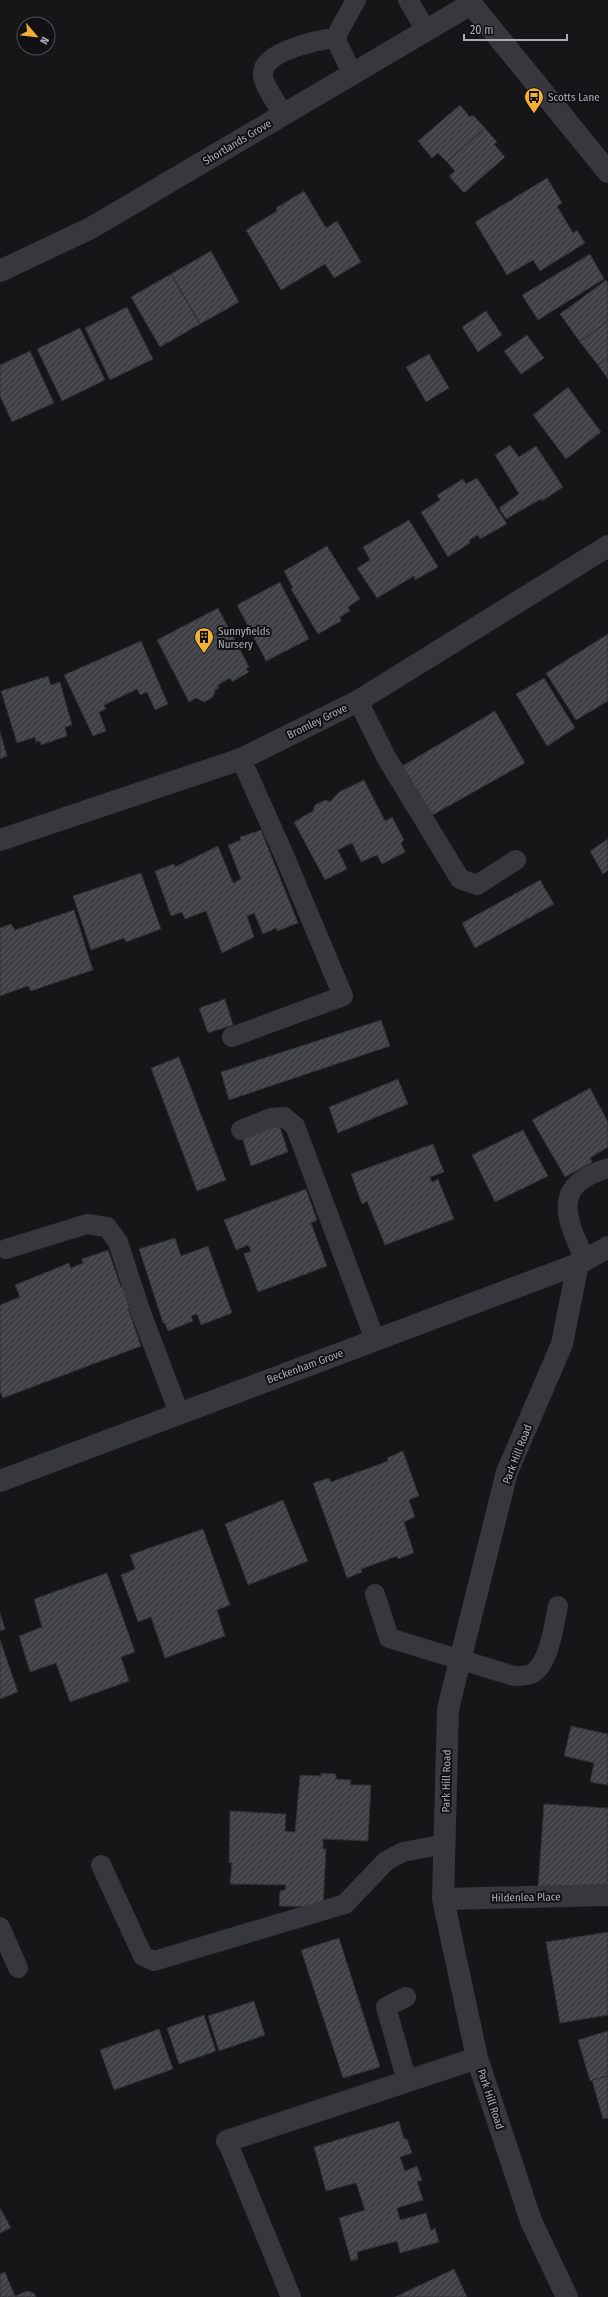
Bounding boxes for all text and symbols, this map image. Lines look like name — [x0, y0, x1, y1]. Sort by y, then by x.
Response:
north arrow — [16, 16, 56, 56]
scale bar — [464, 16, 567, 42]
text: 20 m — [470, 23, 494, 37]
text: N — [37, 34, 52, 46]
bus stop icon: Scotts Lane — [523, 86, 545, 114]
place label: Scotts Lane — [548, 91, 600, 104]
street label: Shortlands Grove — [201, 117, 274, 168]
place label: Sunnyfields Nursery — [218, 625, 271, 651]
building icon: Sunnyfields Nursery — [193, 626, 215, 654]
street label: Bromley Grove — [285, 701, 349, 742]
street label: Beckenham Grove — [265, 1347, 345, 1386]
street label: Park Hill Road — [500, 1423, 535, 1486]
street label: Park Hill Road — [439, 1750, 454, 1813]
street label: Hildenlea Place — [491, 1890, 561, 1905]
street label: Park Hill Road — [475, 2067, 506, 2131]

